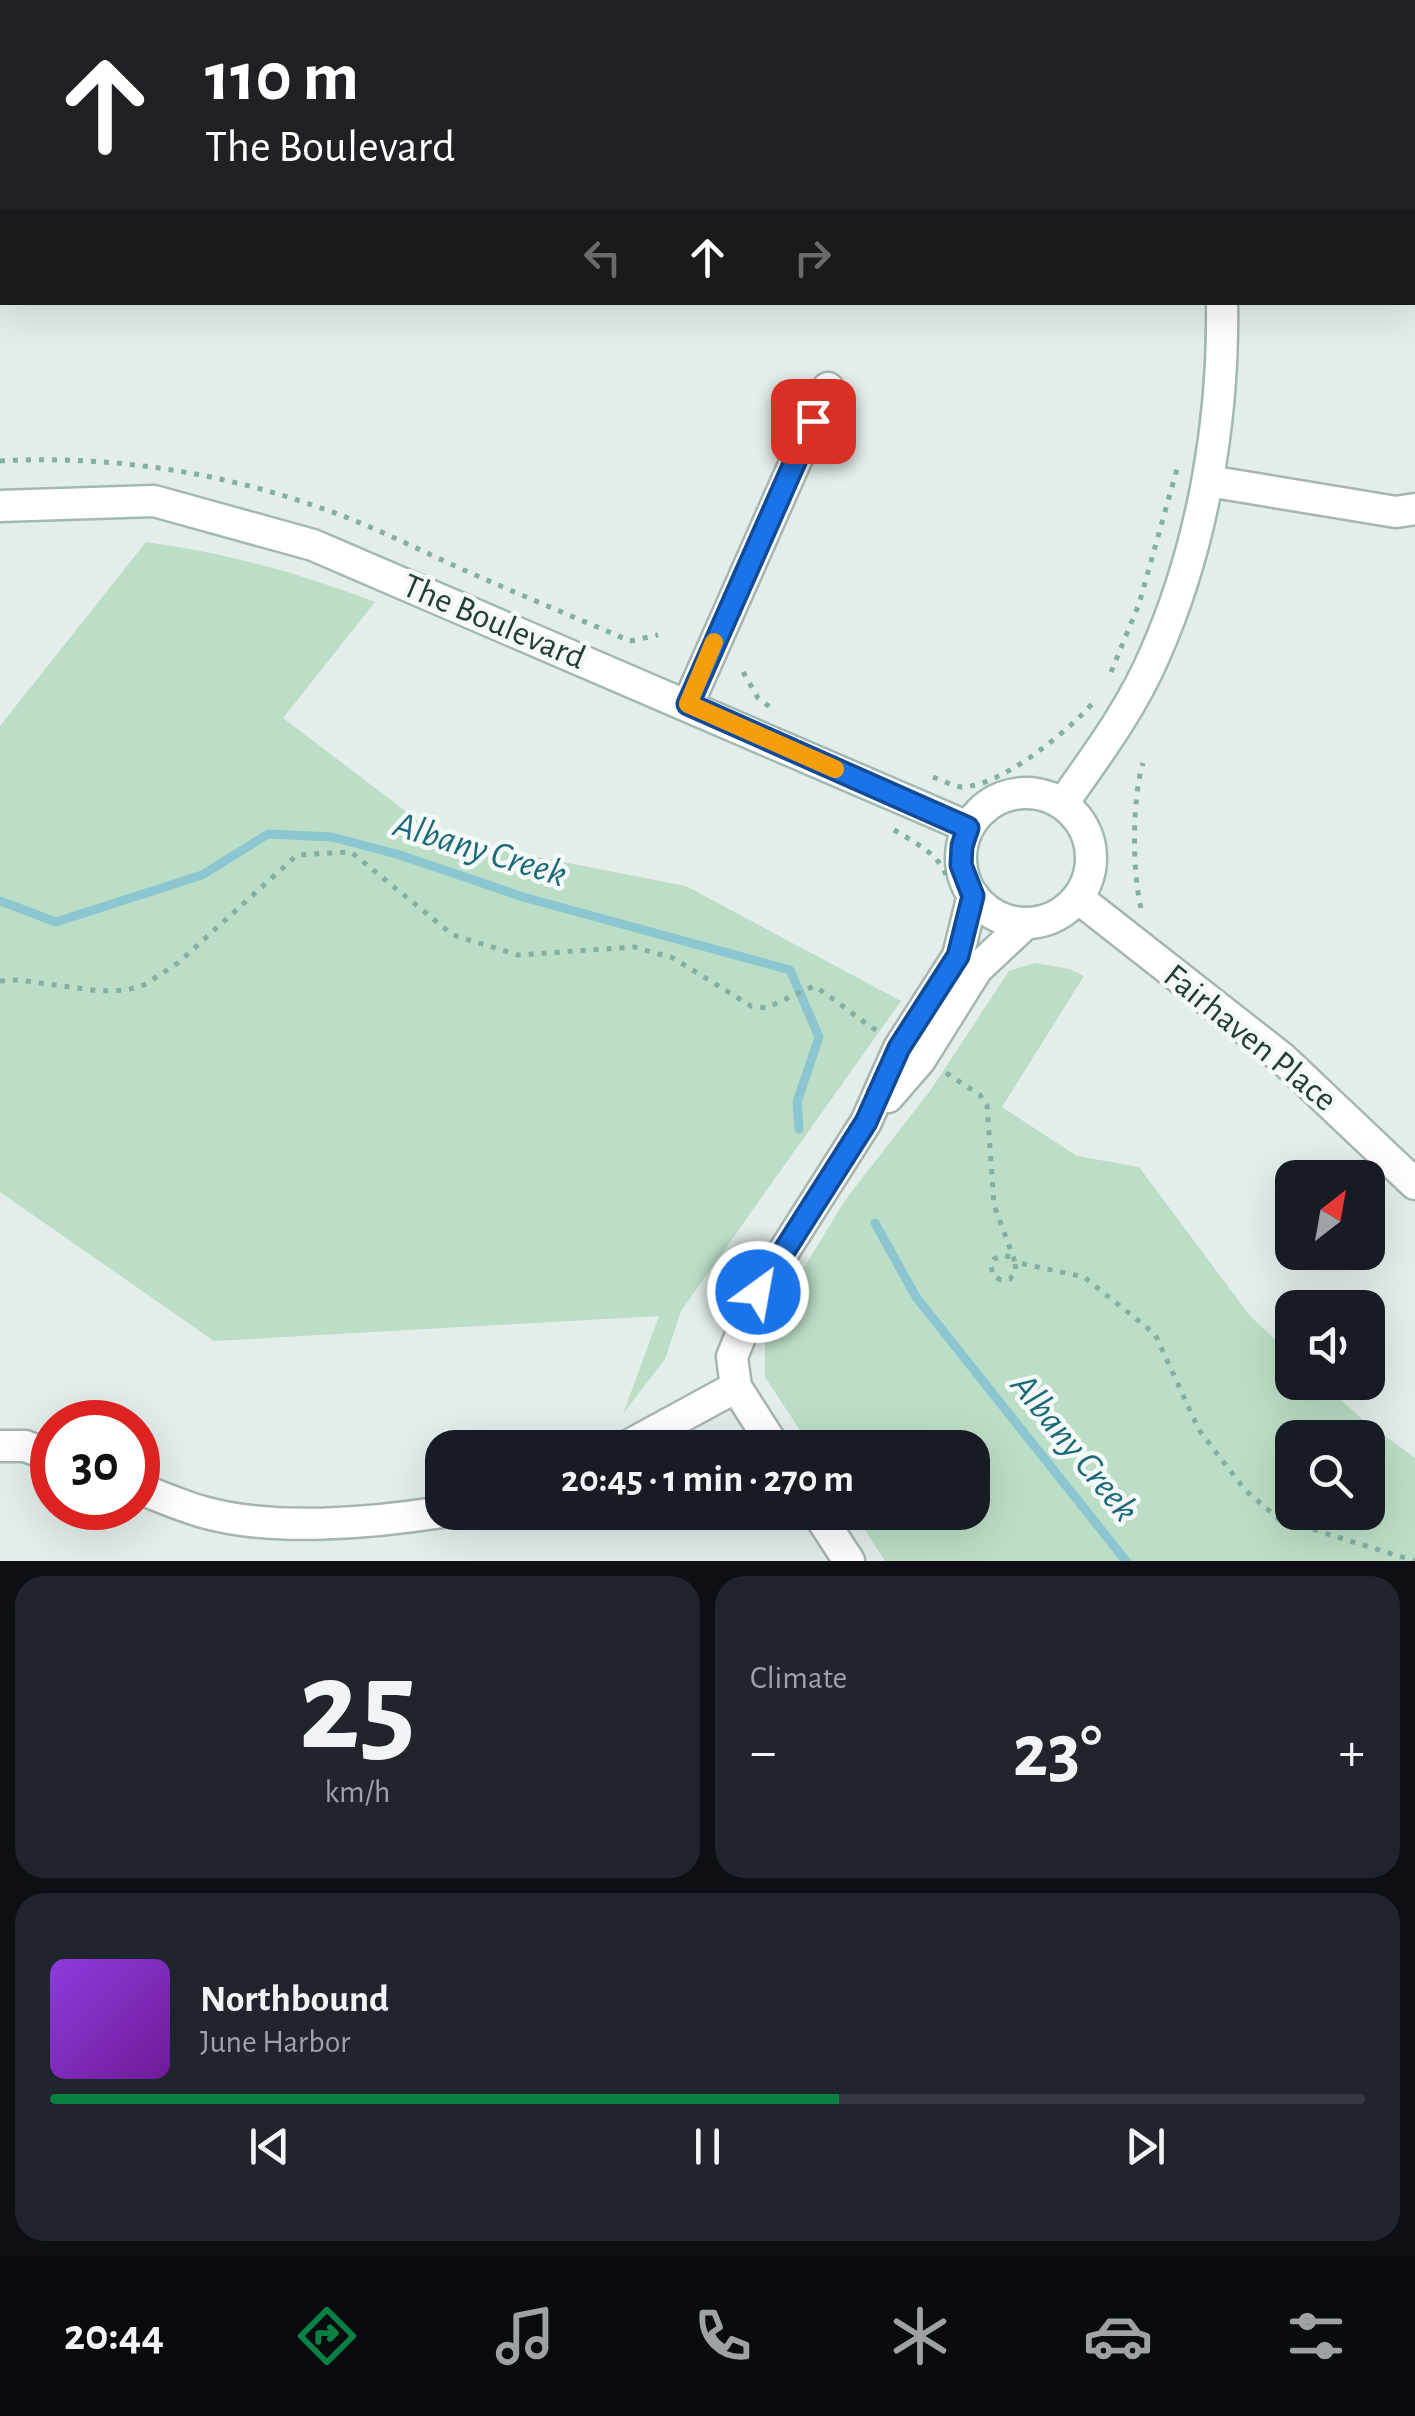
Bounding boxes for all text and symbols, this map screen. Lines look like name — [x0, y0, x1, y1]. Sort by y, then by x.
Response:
icon: ahead — [40, 40, 170, 170]
text: 110 m — [205, 43, 359, 113]
text: The Boulevard — [205, 125, 455, 170]
icon: left — [575, 230, 630, 285]
icon: ahead — [680, 230, 735, 285]
icon: right — [785, 230, 840, 285]
pin — [771, 379, 856, 464]
icon: arrive — [786, 394, 841, 449]
street label: The Boulevard — [398, 568, 590, 676]
water label: Albany Creek — [388, 805, 571, 894]
street label: Fairhaven Place — [1157, 958, 1343, 1118]
north arrow — [1275, 1160, 1385, 1270]
map controls — [1275, 1160, 1385, 1530]
position arrow — [706, 1240, 810, 1344]
button: sound — [1275, 1290, 1385, 1400]
water label: Albany Creek — [1003, 1366, 1145, 1529]
speed limit sign: 30 — [30, 1400, 160, 1530]
button: search — [1275, 1420, 1385, 1530]
text: 20:45 · 1 min · 270 m — [561, 1461, 854, 1499]
text: 25 — [299, 1643, 416, 1773]
text: Climate — [750, 1662, 847, 1694]
text: 23° — [1013, 1715, 1102, 1790]
text: − — [750, 1725, 776, 1780]
text: + — [1339, 1725, 1365, 1780]
text: km/h — [324, 1776, 391, 1808]
text: Northbound — [200, 1981, 389, 2019]
text: June Harbor — [200, 2026, 350, 2058]
icon: previous — [242, 2119, 297, 2174]
icon: pause — [680, 2119, 735, 2174]
icon: next — [1118, 2119, 1173, 2174]
icon: directions — [292, 2301, 362, 2371]
icon: music — [490, 2301, 560, 2371]
icon: phone — [688, 2301, 758, 2371]
icon: climate — [885, 2301, 955, 2371]
icon: car — [1083, 2301, 1153, 2371]
icon: filters — [1281, 2301, 1351, 2371]
text: 20:44 — [64, 2313, 164, 2358]

